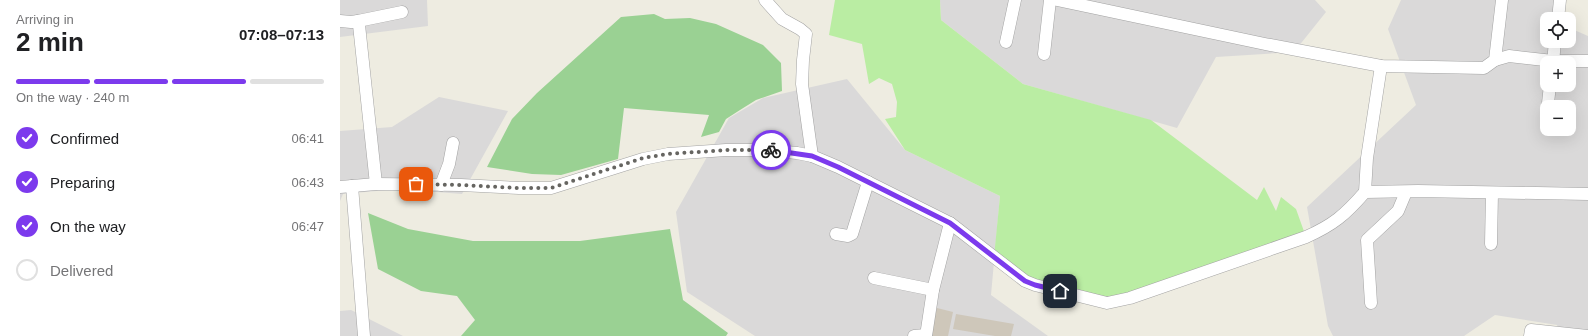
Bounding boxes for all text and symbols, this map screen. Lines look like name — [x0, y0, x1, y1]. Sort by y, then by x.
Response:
text: Arriving in — [16, 12, 74, 27]
map controls — [1540, 12, 1576, 136]
button: locate — [1540, 12, 1576, 48]
text: 07:08–07:13 — [239, 26, 324, 43]
text: 2 min — [16, 27, 84, 57]
button: + — [1540, 56, 1576, 92]
text: On the way · 240 m — [16, 90, 129, 105]
button: − — [1540, 100, 1576, 136]
icon: check — [16, 127, 38, 149]
text: Confirmed — [50, 130, 119, 147]
courier — [751, 130, 791, 170]
text: 06:41 — [291, 131, 324, 146]
icon: bike — [760, 139, 782, 161]
pin — [399, 167, 433, 201]
icon: check — [16, 171, 38, 193]
icon: bag — [405, 173, 427, 195]
text: Preparing — [50, 174, 115, 191]
text: 06:43 — [291, 175, 324, 190]
icon: check — [16, 215, 38, 237]
text: On the way — [50, 218, 126, 235]
text: 06:47 — [291, 219, 324, 234]
text: Delivered — [50, 262, 113, 279]
pin — [1043, 274, 1077, 308]
icon: home — [1049, 280, 1071, 302]

